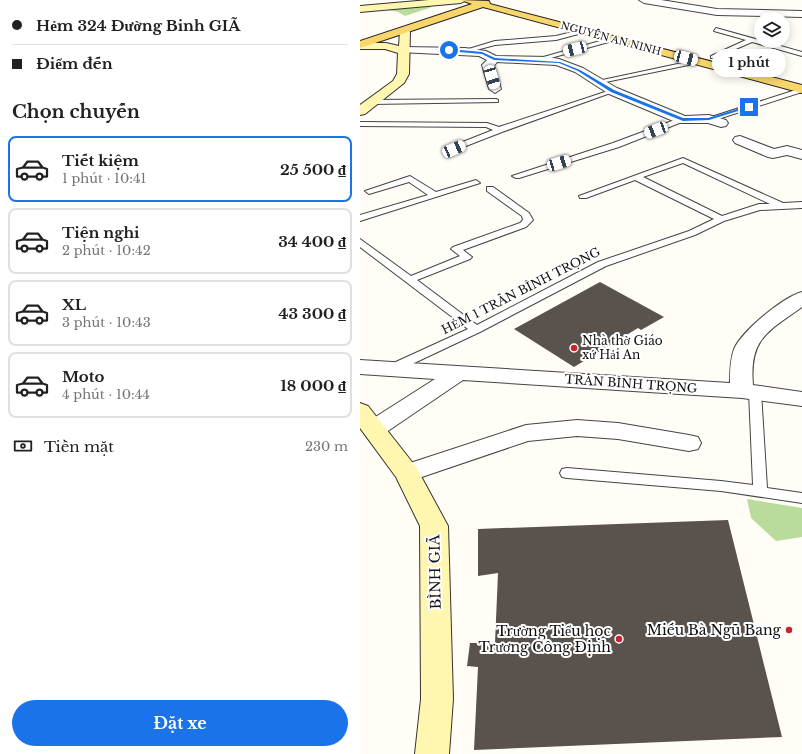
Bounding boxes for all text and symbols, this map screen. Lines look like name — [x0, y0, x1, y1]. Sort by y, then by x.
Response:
map controls — [754, 12, 790, 48]
button: layers — [754, 12, 790, 48]
text: Hẻm 324 Đường Binh GIÃ — [36, 16, 240, 35]
street label: NGUYỄN AN NINH — [559, 18, 663, 58]
car — [562, 40, 588, 58]
route start — [440, 41, 458, 59]
car — [673, 49, 699, 67]
callout: 1 phút — [712, 49, 786, 77]
text: Điểm đến — [36, 54, 113, 73]
text: 1 phút — [728, 54, 770, 71]
car — [483, 64, 501, 90]
route end — [740, 98, 758, 116]
text: Chọn chuyến — [12, 101, 140, 123]
car — [643, 120, 669, 140]
car — [441, 139, 467, 159]
icon: car — [14, 151, 50, 187]
text: Tiết kiệm — [62, 151, 139, 170]
car — [546, 154, 572, 172]
text: 25 500 ₫ — [280, 160, 346, 179]
text: 1 phút · 10:41 — [62, 170, 146, 187]
icon: car — [14, 223, 50, 259]
text: Tiện nghi — [62, 223, 140, 242]
text: 34 400 ₫ — [278, 232, 346, 251]
text: 2 phút · 10:42 — [62, 242, 151, 259]
street label: HẺM 1 TRẦN BÌNH TRỌNG — [438, 243, 603, 337]
icon: car — [14, 295, 50, 331]
text: XL — [62, 295, 86, 314]
text: 43 300 ₫ — [279, 304, 346, 323]
text: 3 phút · 10:43 — [62, 314, 151, 331]
place label: Nhà thờ Giáo xứ Hải An — [582, 333, 663, 362]
marker: Nhà thờ Giáo xứ Hải An — [569, 343, 579, 353]
icon: car — [14, 367, 50, 403]
text: Moto — [62, 367, 104, 386]
street label: TRẦN BÌNH TRỌNG — [564, 370, 698, 396]
text: 18 000 ₫ — [280, 376, 346, 395]
text: 4 phút · 10:44 — [62, 386, 150, 403]
icon: cash — [12, 435, 34, 457]
text: Tiền mặt — [44, 437, 114, 456]
text: 230 m — [305, 438, 348, 455]
street label: BÌNH GIÃ — [425, 534, 445, 610]
place label: Miếu Bà Ngũ Bang — [647, 621, 782, 639]
place label: Trường Tiểu học Trương Công Định — [479, 622, 611, 656]
marker: Miếu Bà Ngũ Bang — [784, 625, 794, 635]
marker: Trường Tiểu học Trương Công Định — [614, 634, 624, 644]
button: Đặt xe — [12, 700, 348, 746]

